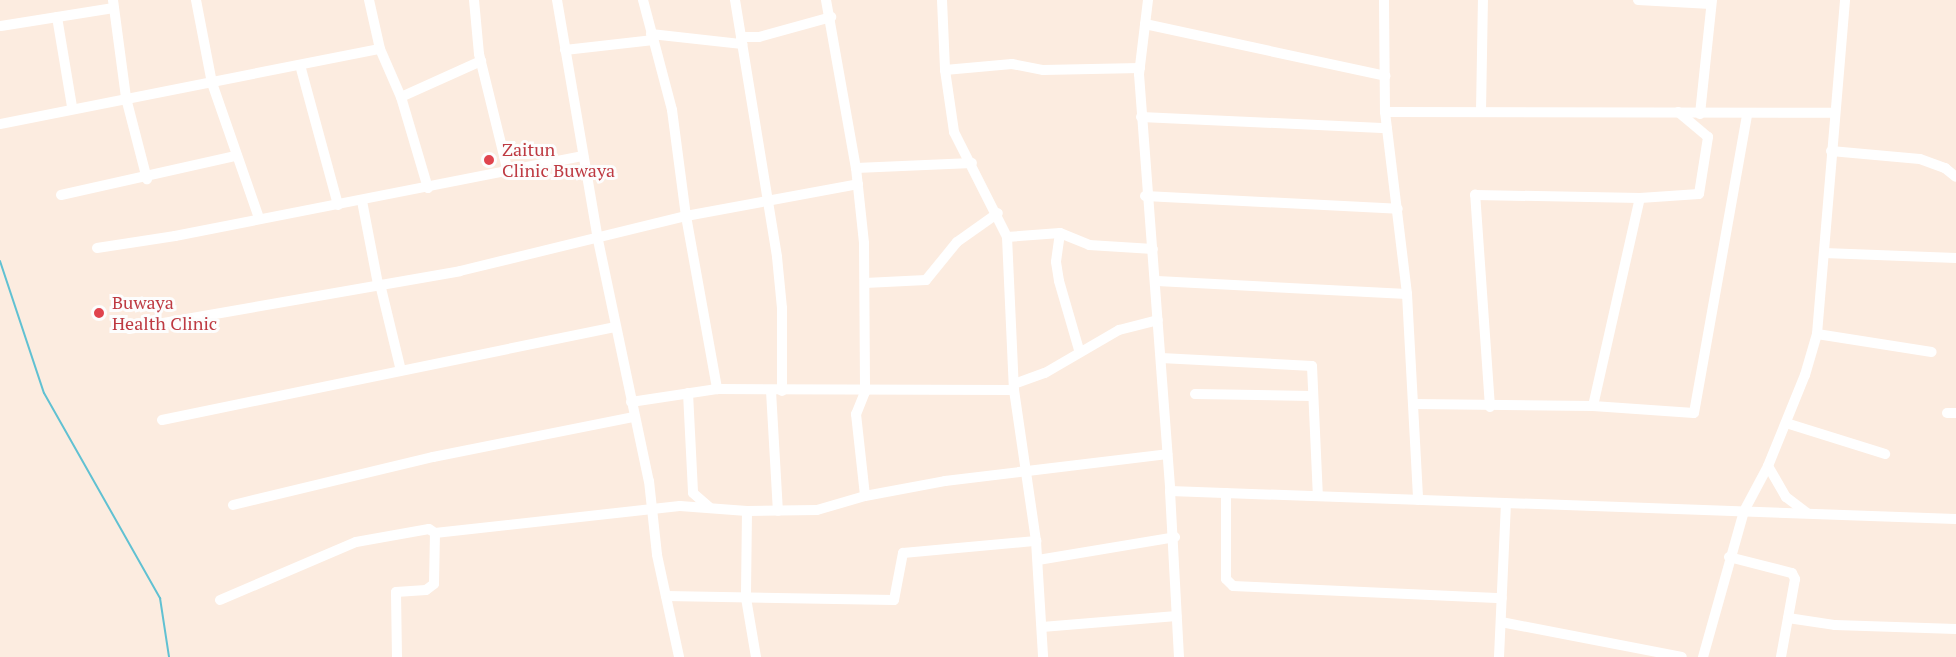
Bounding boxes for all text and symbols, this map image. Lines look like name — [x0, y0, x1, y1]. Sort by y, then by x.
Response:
place label: Zaitun Clinic Buwaya — [502, 139, 615, 182]
marker: Zaitun Clinic Buwaya — [480, 151, 498, 169]
place label: Buwaya Health Clinic — [112, 292, 217, 334]
marker: Buwaya Health Clinic — [90, 304, 108, 322]

